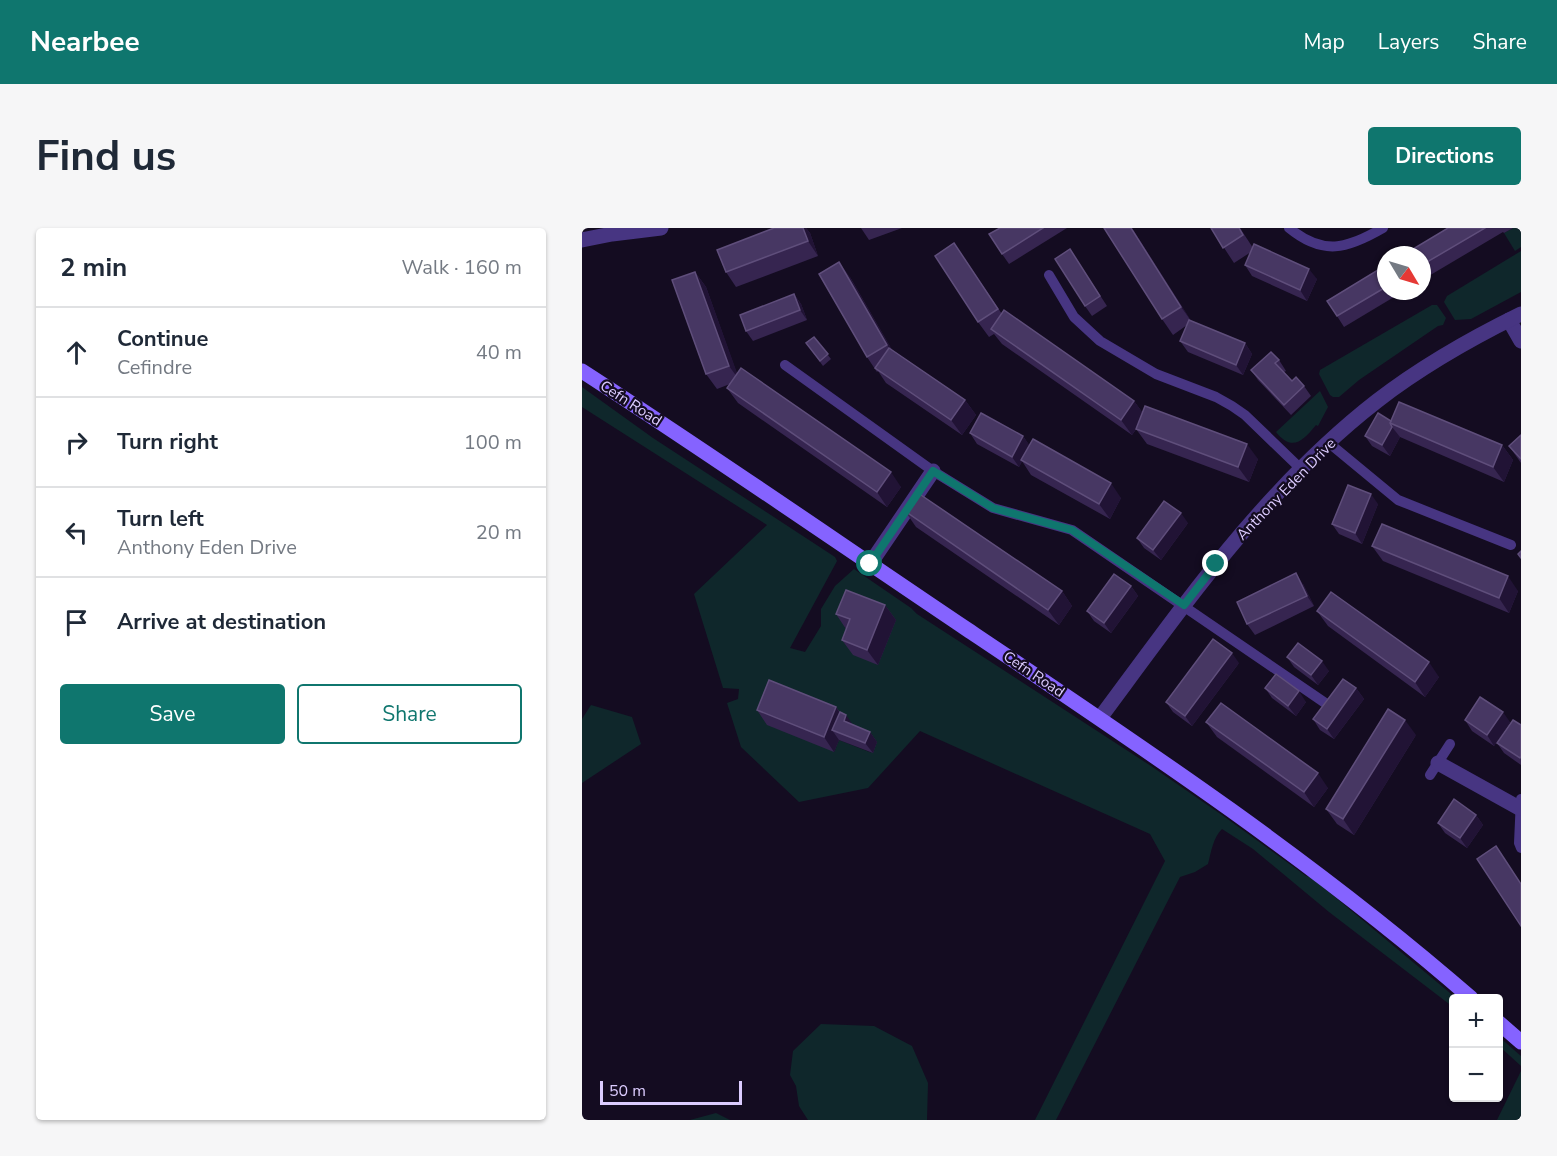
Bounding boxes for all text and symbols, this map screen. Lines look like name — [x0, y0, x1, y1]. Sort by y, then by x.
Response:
text: Nearbee — [30, 23, 140, 61]
text: Map — [1303, 28, 1345, 56]
text: Layers — [1378, 28, 1439, 56]
text: Share — [1472, 28, 1527, 56]
button: Directions — [1368, 127, 1521, 185]
text: Find us — [36, 128, 176, 185]
north arrow — [1377, 246, 1431, 300]
text: 2 min — [60, 250, 127, 285]
text: Walk · 160 m — [402, 254, 522, 281]
text: Continue — [117, 324, 208, 354]
icon: ahead — [60, 336, 93, 369]
text: 40 m — [476, 339, 522, 366]
text: Cefindre — [117, 354, 192, 381]
street label: Cefn Road — [596, 376, 666, 430]
icon: right — [60, 426, 93, 459]
text: Turn right — [117, 427, 218, 457]
text: 100 m — [464, 429, 522, 456]
street label: Anthony Eden Drive — [1232, 434, 1340, 544]
text: Turn left — [117, 504, 204, 534]
icon: left — [60, 516, 93, 549]
text: 20 m — [476, 519, 522, 546]
text: Anthony Eden Drive — [117, 534, 297, 561]
route start — [856, 550, 882, 576]
route end — [1202, 550, 1228, 576]
icon: arrive — [60, 606, 93, 639]
text: Arrive at destination — [117, 607, 326, 637]
street label: Cefn Road — [999, 646, 1069, 702]
button: Save — [60, 684, 285, 744]
button: Share — [297, 684, 522, 744]
map controls — [1449, 994, 1503, 1102]
button: + — [1449, 994, 1503, 1048]
button: − — [1449, 1048, 1503, 1102]
scale bar — [600, 1078, 742, 1106]
text: 50 m — [609, 1080, 646, 1102]

